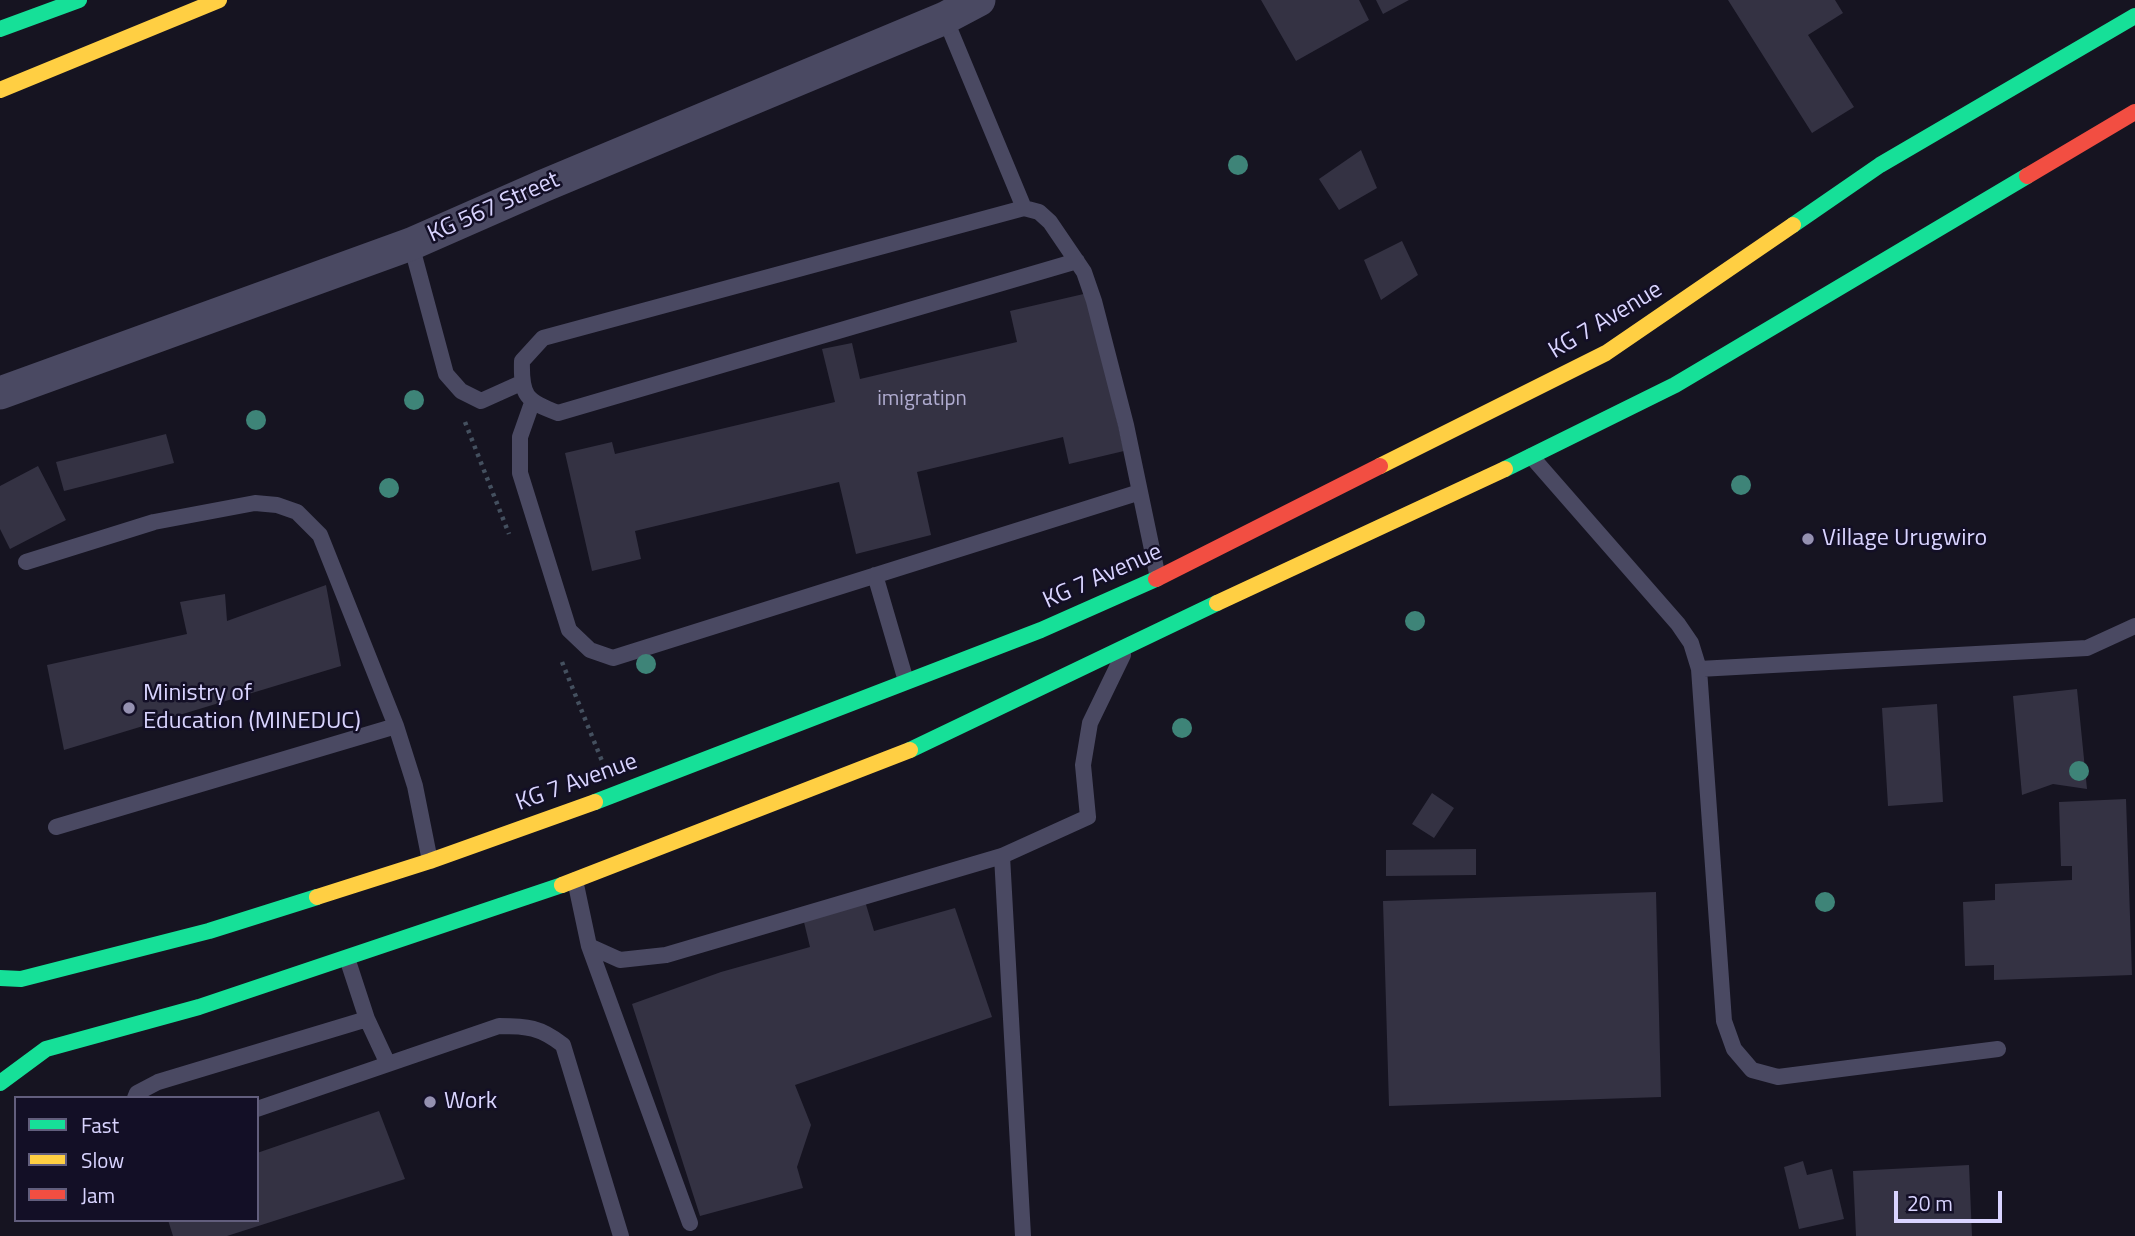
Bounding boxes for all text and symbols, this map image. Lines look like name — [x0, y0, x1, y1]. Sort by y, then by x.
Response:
street label: KG 567 Street — [424, 166, 564, 250]
street label: KG 7 Avenue — [1544, 276, 1668, 366]
house number: imigratipn — [877, 387, 967, 413]
place label: Village Urugwiro — [1822, 525, 1987, 553]
marker: Village Urugwiro — [1800, 531, 1816, 547]
street label: KG 7 Avenue — [1039, 538, 1167, 616]
place label: Ministry of Education (MINEDUC) — [143, 680, 361, 736]
marker: Ministry of Education (MINEDUC) — [121, 700, 137, 716]
street label: KG 7 Avenue — [512, 748, 642, 818]
place label: Work — [444, 1088, 497, 1116]
marker: Work — [422, 1094, 438, 1110]
legend — [14, 1096, 259, 1222]
text: Fast — [81, 1109, 119, 1141]
text: Slow — [81, 1144, 124, 1176]
scale bar — [1897, 1176, 2006, 1220]
text: Jam — [81, 1179, 115, 1211]
text: 20 m — [1907, 1187, 1953, 1219]

